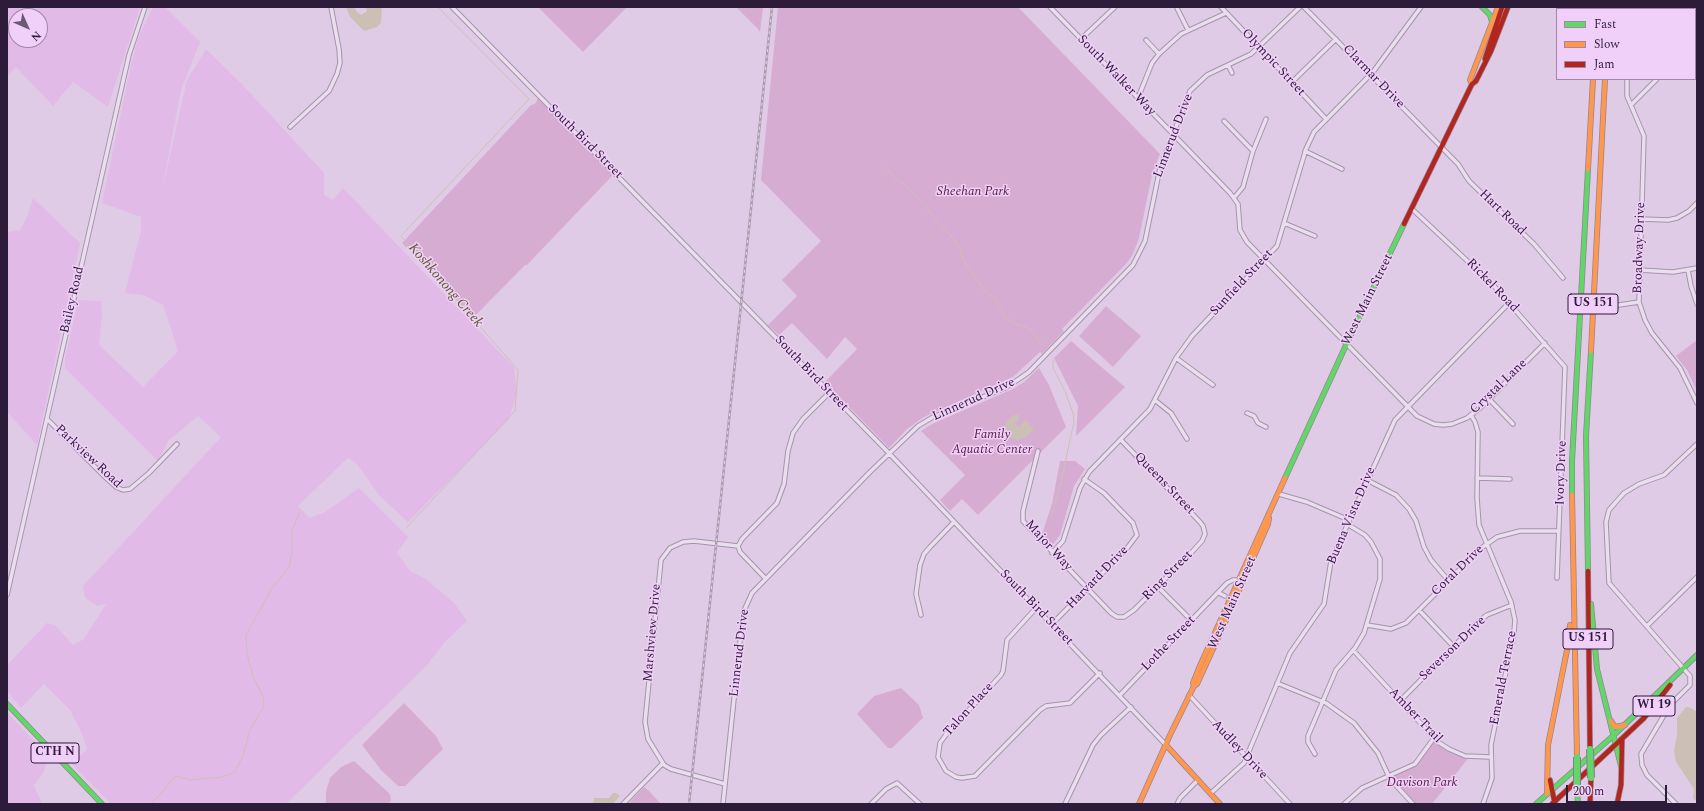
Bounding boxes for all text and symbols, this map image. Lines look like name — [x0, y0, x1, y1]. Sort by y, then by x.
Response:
north arrow — [8, 8, 48, 48]
legend — [1556, 8, 1696, 80]
text: Fast — [1594, 15, 1616, 34]
street label: Olympic Street — [1238, 26, 1308, 100]
text: N — [27, 27, 45, 45]
street label: South Walker Way — [1073, 32, 1159, 120]
text: Slow — [1594, 35, 1619, 54]
street label: Clarmar Drive — [1339, 42, 1407, 112]
text: Jam — [1594, 55, 1615, 74]
street label: Linnerud Drive — [1151, 92, 1197, 180]
street label: South Bird Street — [544, 101, 626, 183]
park label: Sheehan Park — [937, 184, 1009, 200]
street label: Hart Road — [1475, 187, 1529, 239]
street label: Broadway Drive — [1631, 202, 1649, 294]
water label: Koshkonong Creek — [404, 241, 486, 331]
street label: Sunfield Street — [1207, 247, 1277, 319]
street label: West Main Street — [1339, 252, 1397, 348]
street label: Rickel Road — [1463, 256, 1521, 316]
street label: Bailey Road — [58, 265, 88, 335]
road number: US 151 — [1568, 294, 1618, 314]
street label: South Bird Street — [771, 333, 851, 415]
street label: Crystal Lane — [1467, 356, 1531, 418]
street label: Linnerud Drive — [930, 375, 1018, 425]
street label: Parkview Road — [51, 422, 125, 492]
park label: Family Aquatic Center — [952, 427, 1032, 458]
street label: Ivory Drive — [1553, 440, 1571, 506]
street label: Queens Street — [1130, 449, 1198, 519]
street label: Buena Vista Drive — [1324, 465, 1380, 567]
street label: Major Way — [1021, 517, 1075, 575]
street label: Coral Drive — [1429, 542, 1487, 600]
street label: Harvard Drive — [1064, 543, 1132, 613]
street label: Ring Street — [1140, 548, 1196, 604]
street label: West Main Street — [1206, 554, 1260, 652]
street label: South Bird Street — [996, 567, 1076, 649]
street label: Marshview Drive — [641, 583, 665, 683]
street label: Linnerud Drive — [727, 608, 753, 698]
street label: Lothe Street — [1139, 613, 1199, 675]
street label: Severson Drive — [1416, 613, 1490, 685]
road number: US 151 — [1563, 629, 1613, 649]
street label: Emerald Terrace — [1487, 630, 1521, 726]
street label: Talon Place — [941, 680, 997, 740]
street label: Amber Trail — [1385, 685, 1445, 747]
road number: WI 19 — [1633, 696, 1675, 716]
street label: Audley Drive — [1208, 717, 1270, 783]
road number: CTH N — [31, 743, 79, 763]
park label: Davison Park — [1386, 775, 1458, 791]
scale bar — [1568, 777, 1669, 803]
text: 200 m — [1573, 782, 1604, 801]

